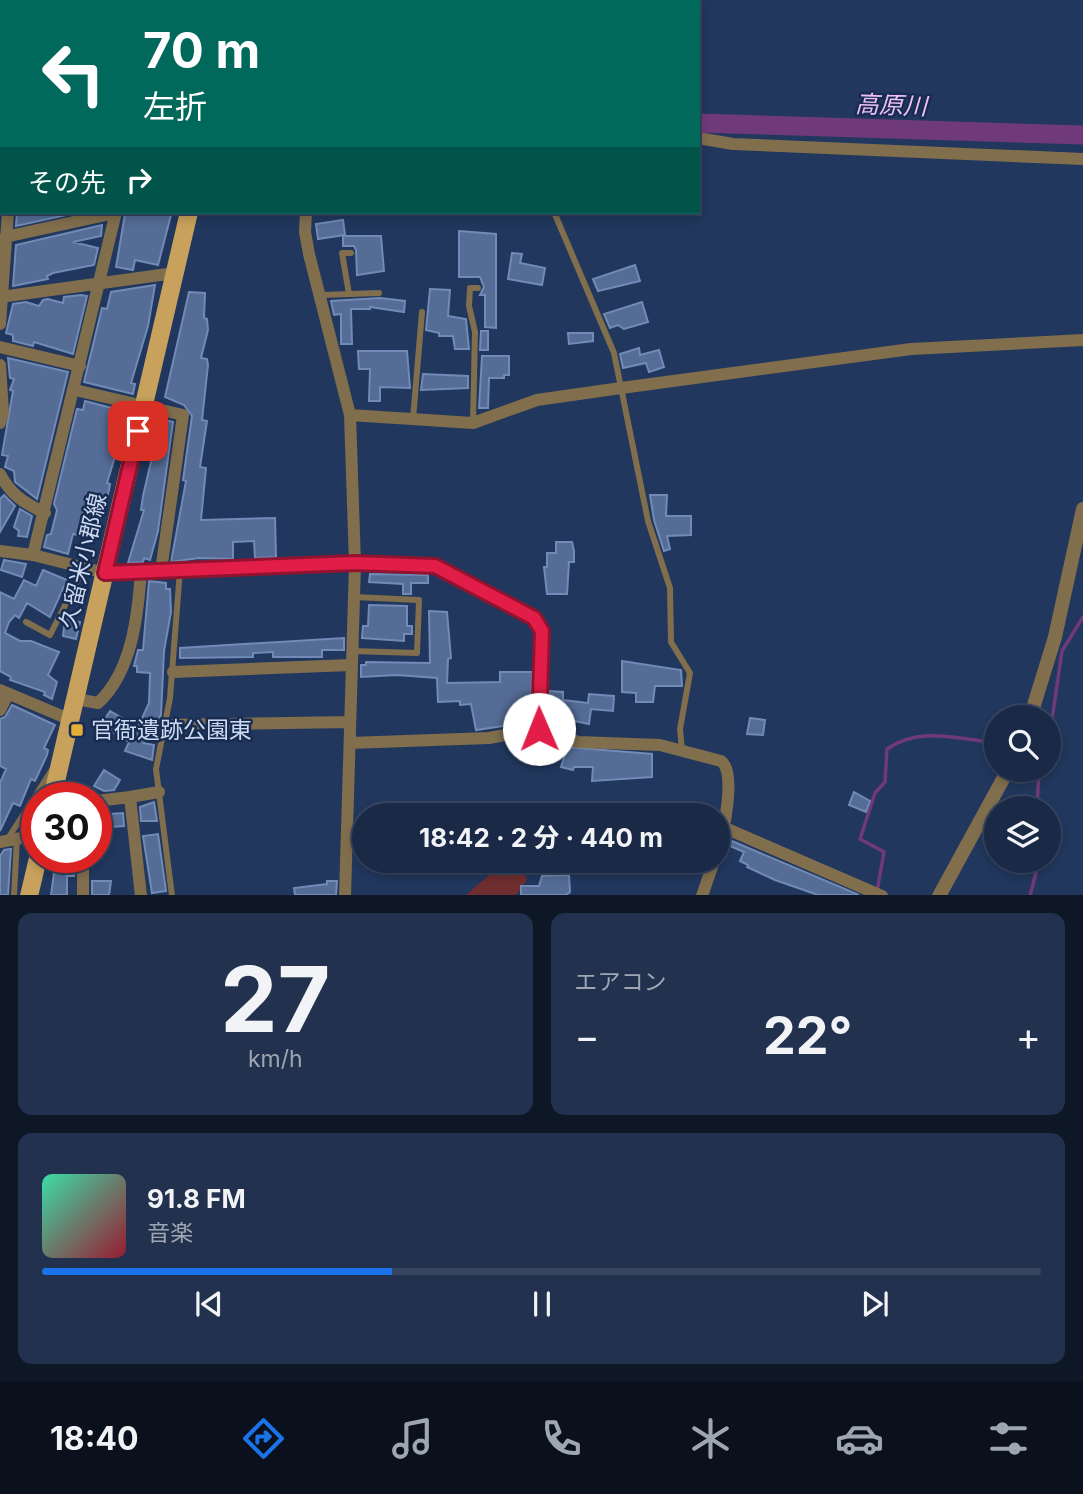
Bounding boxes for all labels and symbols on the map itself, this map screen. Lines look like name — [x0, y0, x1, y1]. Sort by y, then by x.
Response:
water label: 高原川 — [855, 89, 930, 121]
pin — [108, 401, 168, 461]
street label: 久留米小郡線 — [54, 491, 112, 631]
position arrow — [502, 692, 576, 766]
place label: 官衙遺跡公園東 — [91, 716, 252, 744]
marker: 官衙遺跡公園東 — [69, 722, 85, 738]
speed limit sign: 30 — [21, 782, 112, 873]

